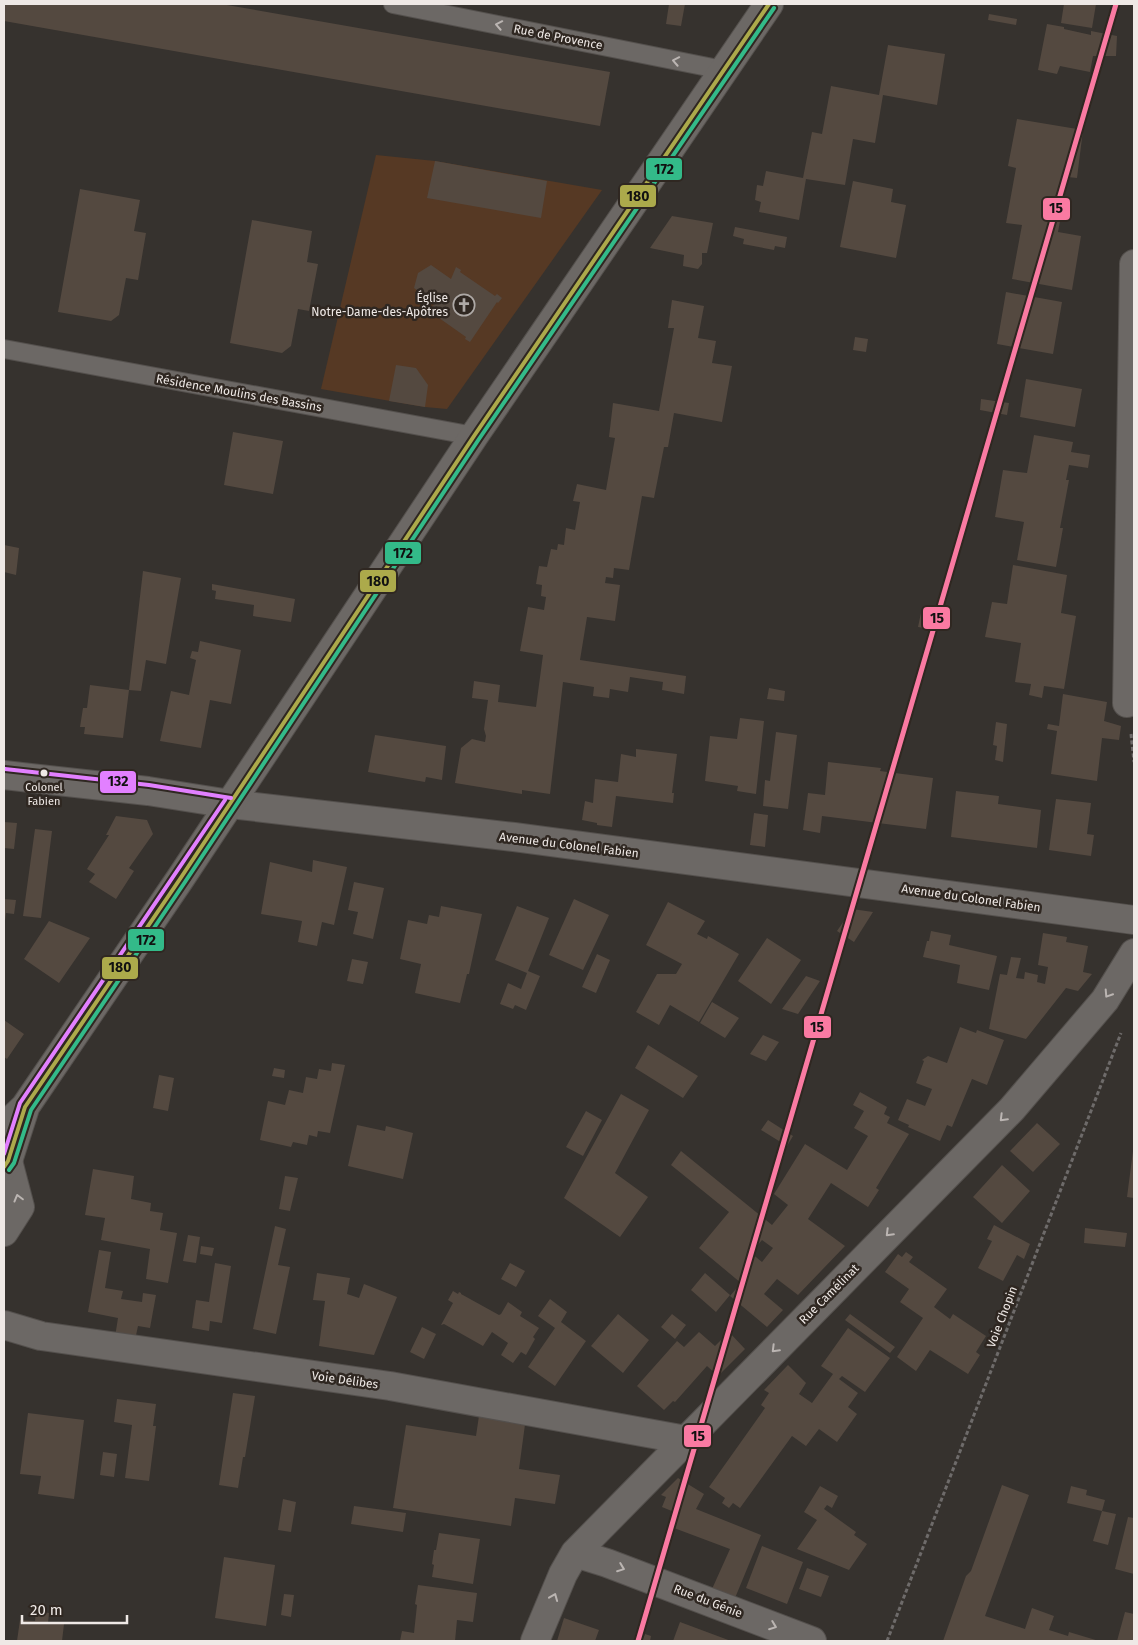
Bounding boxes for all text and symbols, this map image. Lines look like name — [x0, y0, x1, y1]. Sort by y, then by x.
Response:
one-way arrow — [495, 20, 503, 31]
street label: Rue de Provence — [512, 22, 604, 52]
one-way arrow — [671, 56, 680, 66]
line badge: 172 — [645, 157, 683, 181]
text: 172 — [654, 161, 674, 178]
line badge: 180 — [619, 184, 657, 208]
text: 180 — [627, 188, 649, 205]
line badge: 15 — [1042, 197, 1071, 221]
text: 15 — [1049, 200, 1063, 217]
place label: Église Notre-Dame-des-Apôtres — [311, 290, 448, 319]
church icon: Église Notre-Dame-des-Apôtres — [452, 293, 476, 317]
street label: Résidence Moulins des Bassins — [155, 372, 323, 415]
line badge: 172 — [384, 541, 422, 565]
text: 172 — [393, 545, 413, 562]
line badge: 180 — [359, 569, 397, 593]
text: 180 — [367, 573, 389, 590]
line badge: 15 — [922, 606, 951, 630]
text: 15 — [930, 610, 944, 627]
marker: Colonel Fabien — [39, 768, 49, 778]
line badge: 132 — [99, 770, 137, 794]
text: 132 — [108, 773, 128, 790]
place label: Colonel Fabien — [25, 781, 63, 808]
street label: Avenue du Colonel Fabien — [498, 829, 640, 861]
street label: Avenue du Colonel Fabien — [901, 881, 1041, 915]
line badge: 172 — [127, 928, 165, 952]
text: 172 — [136, 932, 156, 949]
line badge: 180 — [101, 956, 139, 980]
text: 180 — [109, 959, 131, 976]
one-way arrow — [1105, 989, 1115, 998]
line badge: 15 — [803, 1015, 832, 1039]
text: 15 — [810, 1019, 824, 1036]
one-way arrow — [1000, 1112, 1009, 1121]
one-way arrow — [13, 1194, 24, 1203]
one-way arrow — [886, 1228, 895, 1237]
street label: Rue Camélinat — [796, 1261, 862, 1327]
street label: Voie Chopin — [984, 1284, 1020, 1350]
one-way arrow — [772, 1343, 781, 1352]
street label: Voie Délibes — [311, 1368, 379, 1392]
line badge: 15 — [683, 1424, 712, 1448]
text: 15 — [691, 1428, 705, 1445]
one-way arrow — [616, 1562, 625, 1572]
street label: Rue du Génie — [672, 1581, 744, 1621]
scale bar — [22, 1592, 128, 1624]
one-way arrow — [548, 1593, 558, 1602]
text: 20 m — [30, 1601, 63, 1619]
one-way arrow — [768, 1620, 777, 1631]

